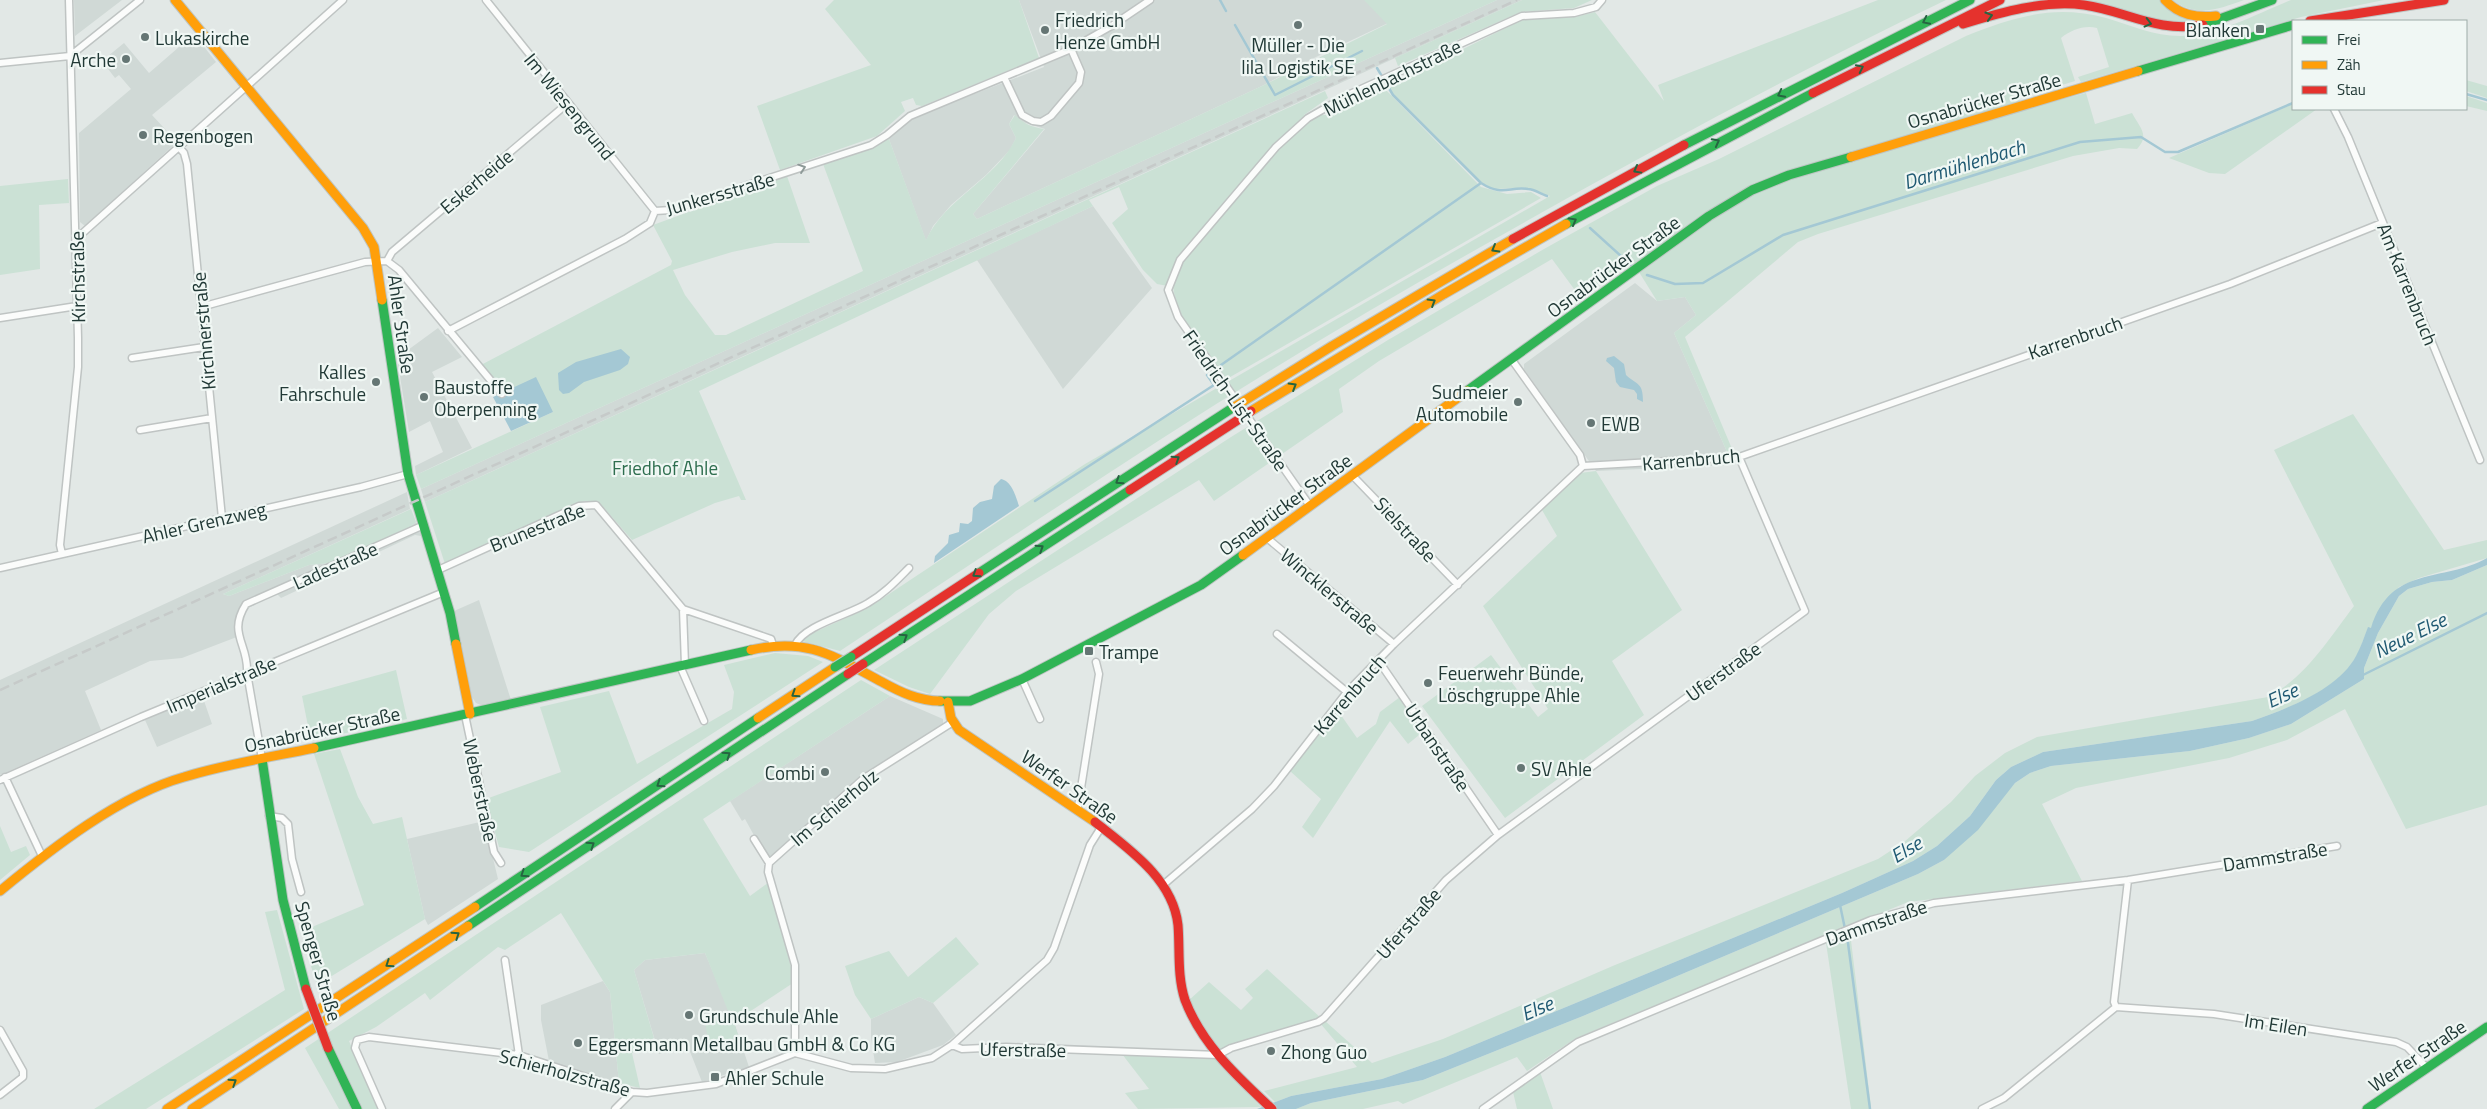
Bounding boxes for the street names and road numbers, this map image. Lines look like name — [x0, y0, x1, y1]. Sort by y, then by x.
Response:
street label: Mühlenbachstraße — [1318, 31, 1466, 123]
street label: Im Wiesengrund — [518, 46, 622, 166]
street label: Osnabrücker Straße — [1904, 64, 2064, 136]
street label: Eskerheide — [433, 142, 519, 220]
street label: Junkersstraße — [662, 164, 778, 222]
street label: Osnabrücker Straße — [1540, 208, 1686, 324]
street label: Am Karrenbruch — [2370, 218, 2446, 350]
street label: Kirchstraße — [62, 231, 92, 323]
street label: Kirchnerstraße — [183, 271, 223, 391]
street label: Ahler Straße — [381, 273, 423, 375]
street label: Karrenbruch — [2024, 307, 2126, 367]
street label: Friedrich-List-Straße — [1176, 323, 1296, 477]
street label: Karrenbruch — [1641, 440, 1741, 478]
street label: Osnabrücker Straße — [1212, 446, 1358, 562]
street label: Sielstraße — [1368, 490, 1444, 568]
street label: Ahler Grenzweg — [139, 494, 269, 550]
street label: Brunestraße — [485, 495, 589, 559]
street label: Ladestraße — [288, 533, 382, 597]
street label: Wincklerstraße — [1274, 541, 1386, 641]
street label: Uferstraße — [1679, 634, 1767, 708]
street label: Karrenbruch — [1306, 647, 1392, 741]
street label: Imperialstraße — [162, 648, 280, 720]
street label: Urbanstraße — [1398, 697, 1478, 797]
street label: Osnabrücker Straße — [241, 698, 403, 760]
street label: Weberstraße — [456, 736, 506, 844]
street label: Werfer Straße — [1016, 742, 1124, 830]
street label: Im Schierholz — [784, 761, 884, 853]
street label: Dammstraße — [2221, 833, 2329, 879]
street label: Uferstraße — [1369, 881, 1447, 965]
street label: Dammstraße — [1821, 891, 1931, 953]
street label: Spenger Straße — [288, 898, 350, 1024]
street label: Im Eilen — [2242, 1005, 2310, 1043]
street label: Werfer Straße — [2362, 1012, 2472, 1098]
street label: Uferstraße — [979, 1034, 1067, 1064]
street label: Schierholzstraße — [496, 1041, 634, 1103]

